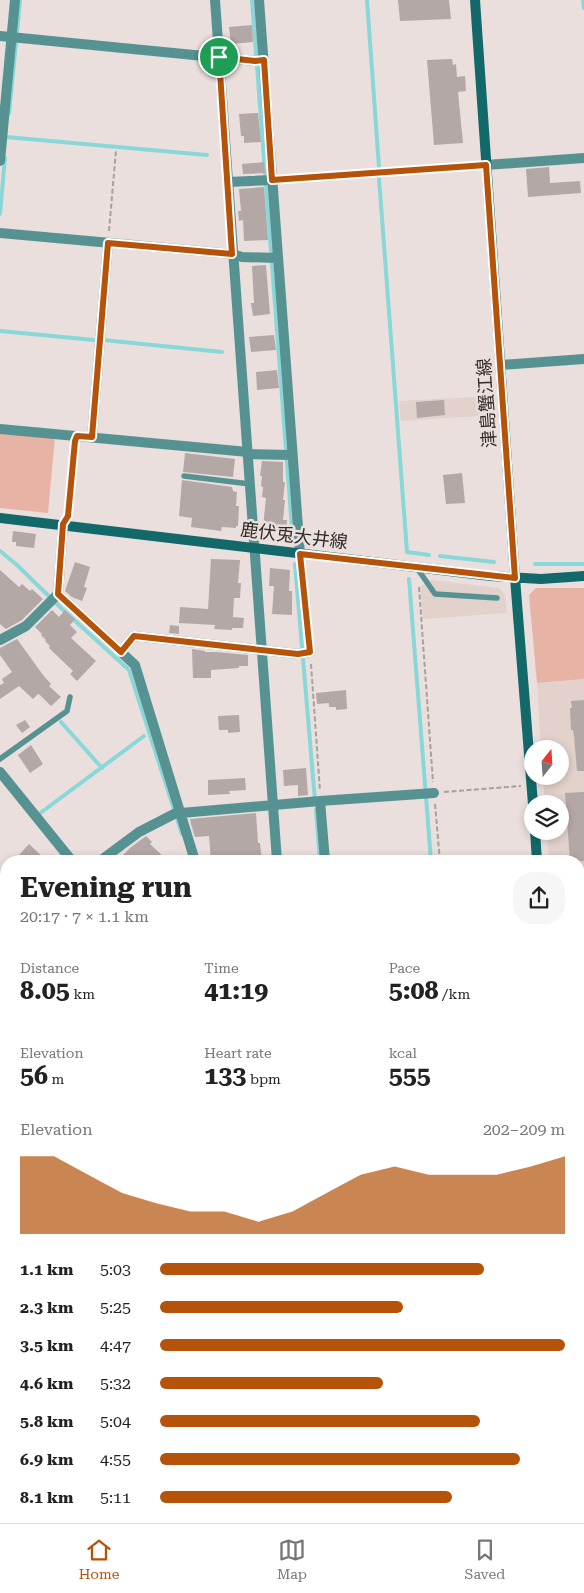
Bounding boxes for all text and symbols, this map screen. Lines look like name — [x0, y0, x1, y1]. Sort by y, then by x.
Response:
pin — [198, 36, 240, 78]
icon: arrive — [205, 43, 233, 71]
street label: 津島蟹江線 — [473, 357, 500, 449]
street label: 鹿伏兎大井線 — [239, 519, 349, 553]
north arrow — [524, 740, 569, 785]
map controls — [524, 740, 569, 840]
button: layers — [524, 795, 569, 840]
text: Evening run — [20, 871, 192, 904]
button: share — [513, 872, 565, 924]
text: 20:17 · 7 × 1.1 km — [20, 907, 149, 926]
text: Distance — [20, 960, 79, 976]
text: Time — [204, 960, 239, 976]
text: Pace — [389, 960, 420, 976]
text: 8.05 — [20, 976, 70, 1005]
text: 41:19 — [204, 976, 268, 1005]
text: 5:08 — [389, 976, 438, 1005]
text: km — [70, 986, 95, 1002]
text: /km — [438, 986, 470, 1002]
text: Elevation — [20, 1045, 83, 1061]
text: Heart rate — [204, 1045, 272, 1061]
text: kcal — [389, 1045, 417, 1061]
text: 56 — [20, 1061, 48, 1090]
text: 133 — [204, 1061, 246, 1090]
text: 555 — [389, 1061, 431, 1090]
text: m — [48, 1071, 64, 1087]
text: bpm — [246, 1071, 281, 1087]
text: Elevation — [20, 1120, 93, 1139]
text: 202–209 m — [483, 1120, 565, 1139]
text: 1.1 km — [20, 1260, 73, 1279]
text: 5:03 — [100, 1260, 131, 1279]
text: 2.3 km — [20, 1298, 73, 1317]
text: 5:25 — [100, 1298, 131, 1317]
text: 3.5 km — [20, 1336, 73, 1355]
text: 4:47 — [100, 1336, 131, 1355]
text: 4.6 km — [20, 1374, 73, 1393]
text: 5:32 — [100, 1374, 131, 1393]
text: 5.8 km — [20, 1412, 73, 1431]
text: 5:04 — [100, 1412, 131, 1431]
text: 6.9 km — [20, 1450, 73, 1469]
text: 4:55 — [100, 1450, 131, 1469]
text: 8.1 km — [20, 1488, 73, 1507]
text: 5:11 — [100, 1488, 131, 1507]
tab: Home — [79, 1536, 119, 1582]
tab: Map — [277, 1536, 307, 1582]
tab: Saved — [465, 1536, 505, 1582]

